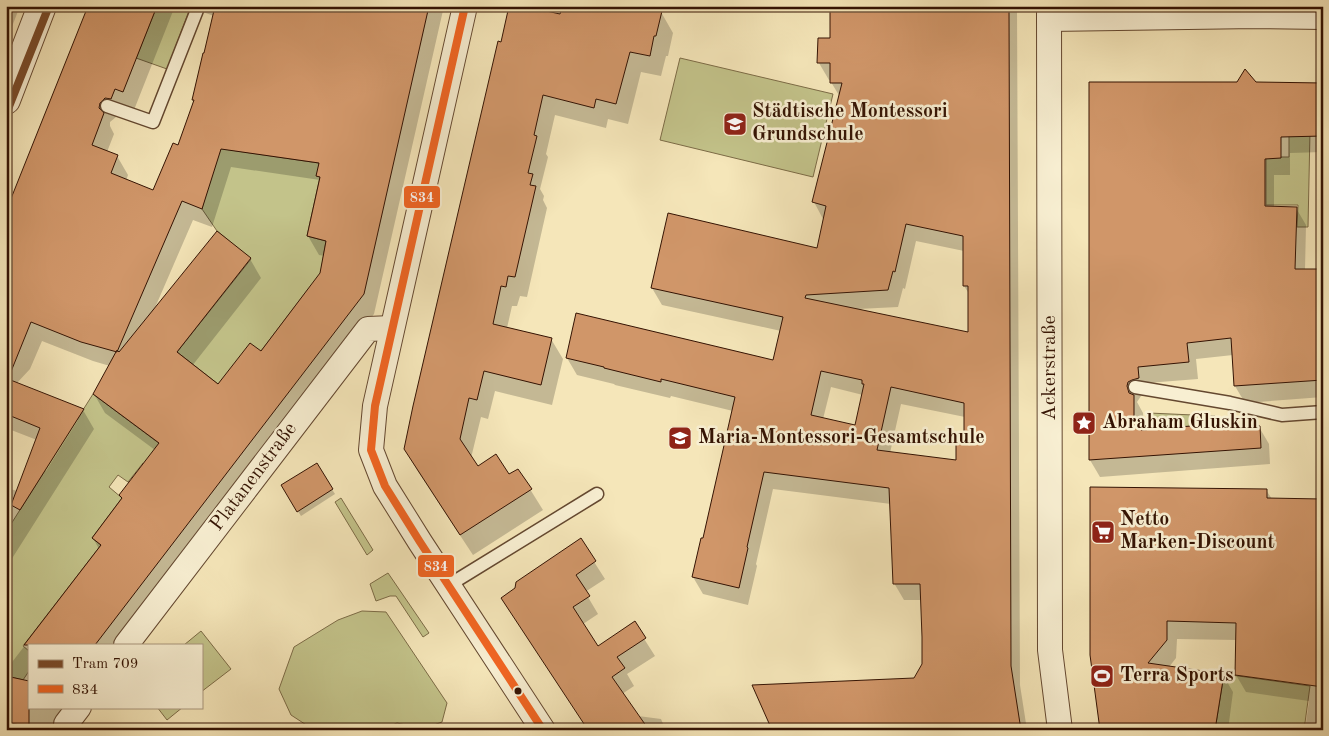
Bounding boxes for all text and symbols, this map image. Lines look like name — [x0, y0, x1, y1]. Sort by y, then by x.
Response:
place label: Städtische Montessori Grundschule — [752, 102, 948, 145]
school or university icon: Städtische Montessori Grundschule — [722, 111, 748, 137]
line badge: 834 — [403, 185, 441, 209]
text: 834 — [410, 191, 434, 205]
street label: Ackerstraße — [1040, 315, 1060, 421]
place icon: Abraham Gluskin — [1071, 410, 1097, 436]
place label: Abraham Gluskin — [1102, 413, 1258, 433]
street label: Platanenstraße — [207, 419, 301, 535]
school or university icon: Maria-Montessori-Gesamtschule — [667, 425, 693, 451]
place label: Maria-Montessori-Gesamtschule — [698, 428, 985, 448]
place label: Netto Marken-Discount — [1120, 510, 1275, 553]
supermarket icon: Netto Marken-Discount — [1090, 519, 1116, 545]
line badge: 834 — [417, 554, 455, 578]
text: 834 — [424, 560, 448, 574]
legend — [28, 644, 202, 708]
text: Tram 709 — [72, 657, 138, 672]
sports icon: Terra Sports — [1089, 663, 1115, 689]
place label: Terra Sports — [1120, 666, 1234, 686]
text: 834 — [72, 683, 98, 698]
unlabelled marker — [513, 686, 523, 696]

